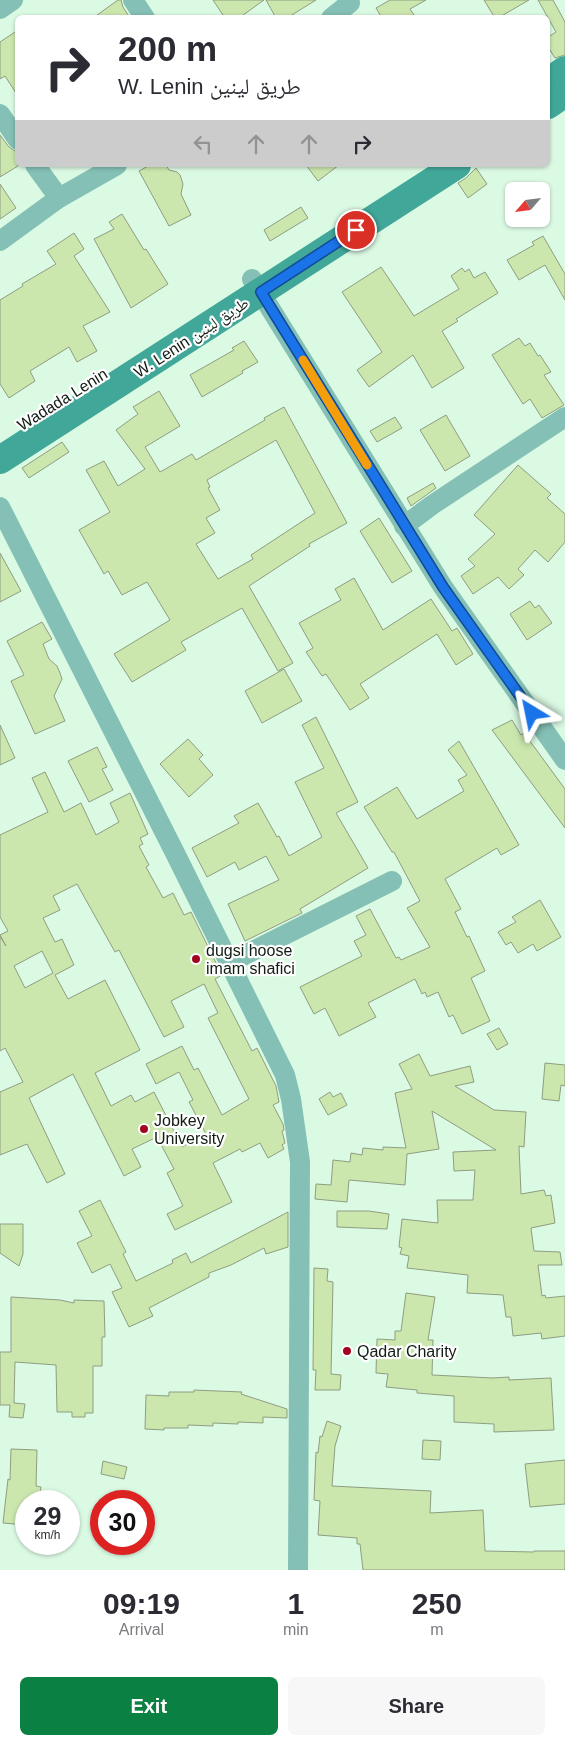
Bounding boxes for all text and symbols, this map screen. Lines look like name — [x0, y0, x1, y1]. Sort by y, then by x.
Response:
text: 200 m — [118, 29, 217, 68]
icon: right — [35, 35, 100, 100]
text: W. Lenin طريق لينين — [118, 74, 301, 99]
icon: left — [189, 130, 217, 158]
icon: ahead — [242, 130, 270, 158]
icon: ahead — [295, 130, 323, 158]
icon: right — [348, 130, 376, 158]
north arrow — [505, 182, 550, 228]
map controls — [505, 182, 550, 227]
pin — [335, 209, 377, 251]
icon: arrive — [342, 216, 370, 244]
street label: W. Lenin طريق لينين — [131, 294, 253, 382]
street label: Wadada Lenin — [14, 365, 110, 434]
position arrow — [505, 686, 557, 738]
place label: dugsi hoose imam shafici — [206, 942, 295, 977]
marker: dugsi hoose imam shafici — [190, 953, 202, 965]
place label: Jobkey University — [154, 1112, 224, 1147]
marker: Jobkey University — [138, 1123, 150, 1135]
place label: Qadar Charity — [357, 1343, 457, 1360]
marker: Qadar Charity — [341, 1345, 353, 1357]
speed limit sign: 30 — [90, 1490, 155, 1555]
text: 29 — [34, 1502, 61, 1530]
text: km/h — [34, 1528, 61, 1542]
text: 09:19 — [103, 1587, 180, 1620]
text: 1 — [287, 1587, 304, 1620]
text: 250 — [412, 1587, 462, 1620]
text: Arrival — [119, 1621, 164, 1638]
text: min — [283, 1621, 309, 1638]
text: m — [430, 1621, 443, 1638]
button: Exit — [20, 1677, 278, 1735]
button: Share — [288, 1677, 545, 1735]

